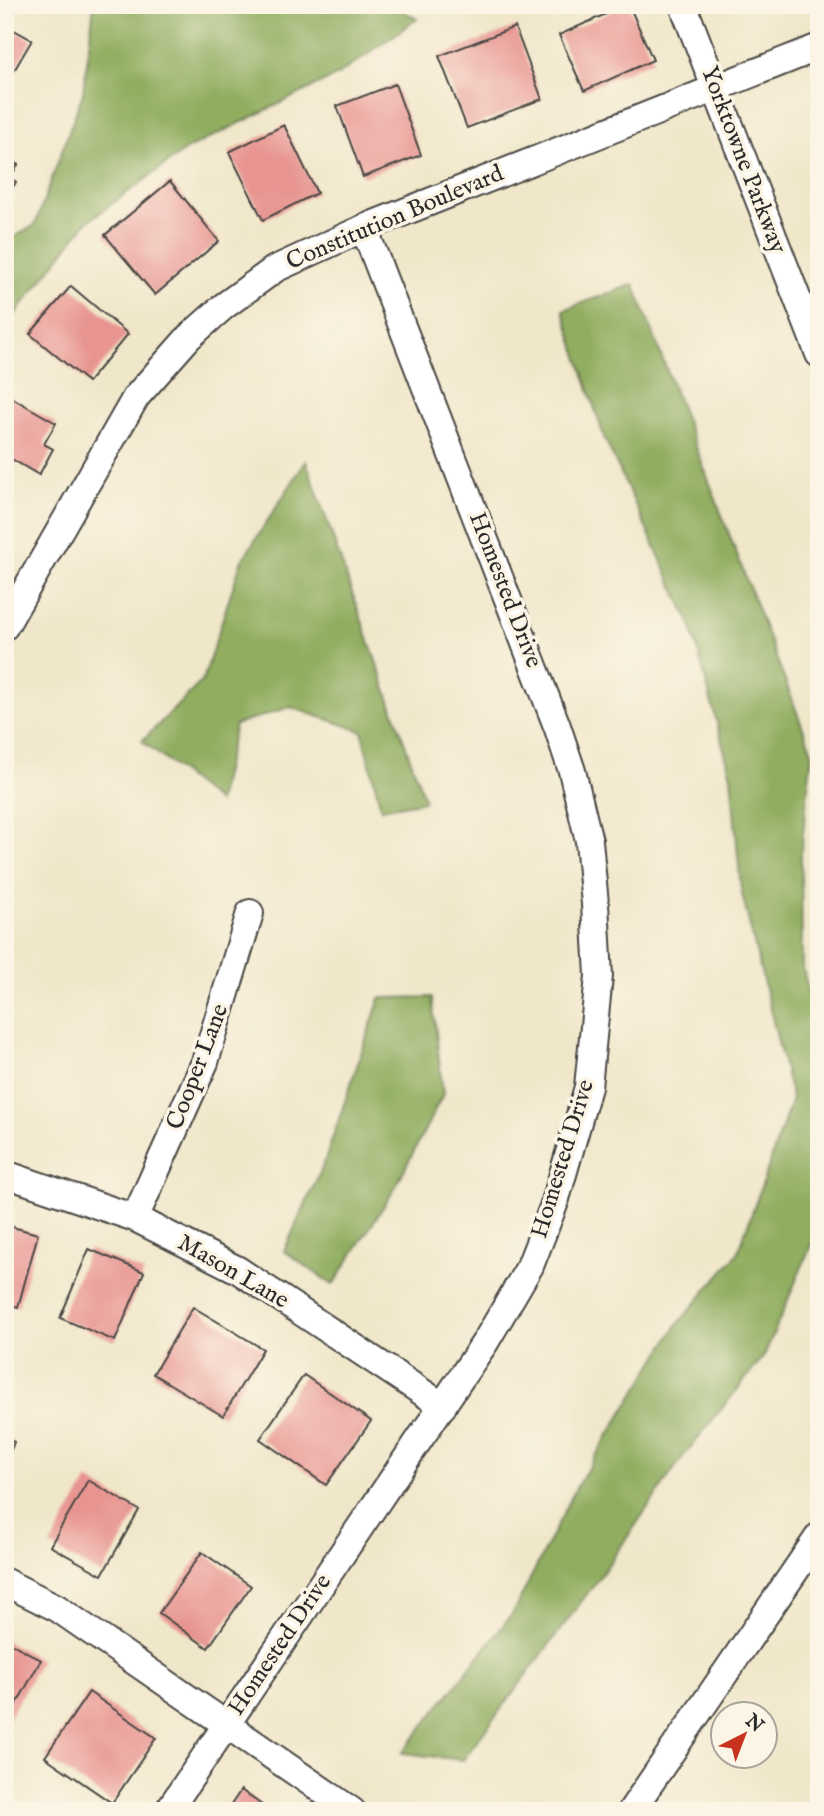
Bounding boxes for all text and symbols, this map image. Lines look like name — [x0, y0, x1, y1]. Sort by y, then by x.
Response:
street label: Yorktowne Parkway — [693, 62, 793, 258]
street label: Constitution Boulevard — [282, 158, 509, 278]
street label: Homested Drive — [461, 508, 549, 672]
street label: Cooper Lane — [160, 1000, 236, 1134]
street label: Homested Drive — [524, 1076, 602, 1242]
street label: Mason Lane — [172, 1228, 294, 1316]
street label: Homested Drive — [221, 1568, 339, 1722]
north arrow — [708, 1700, 778, 1770]
text: N — [739, 1709, 769, 1739]

